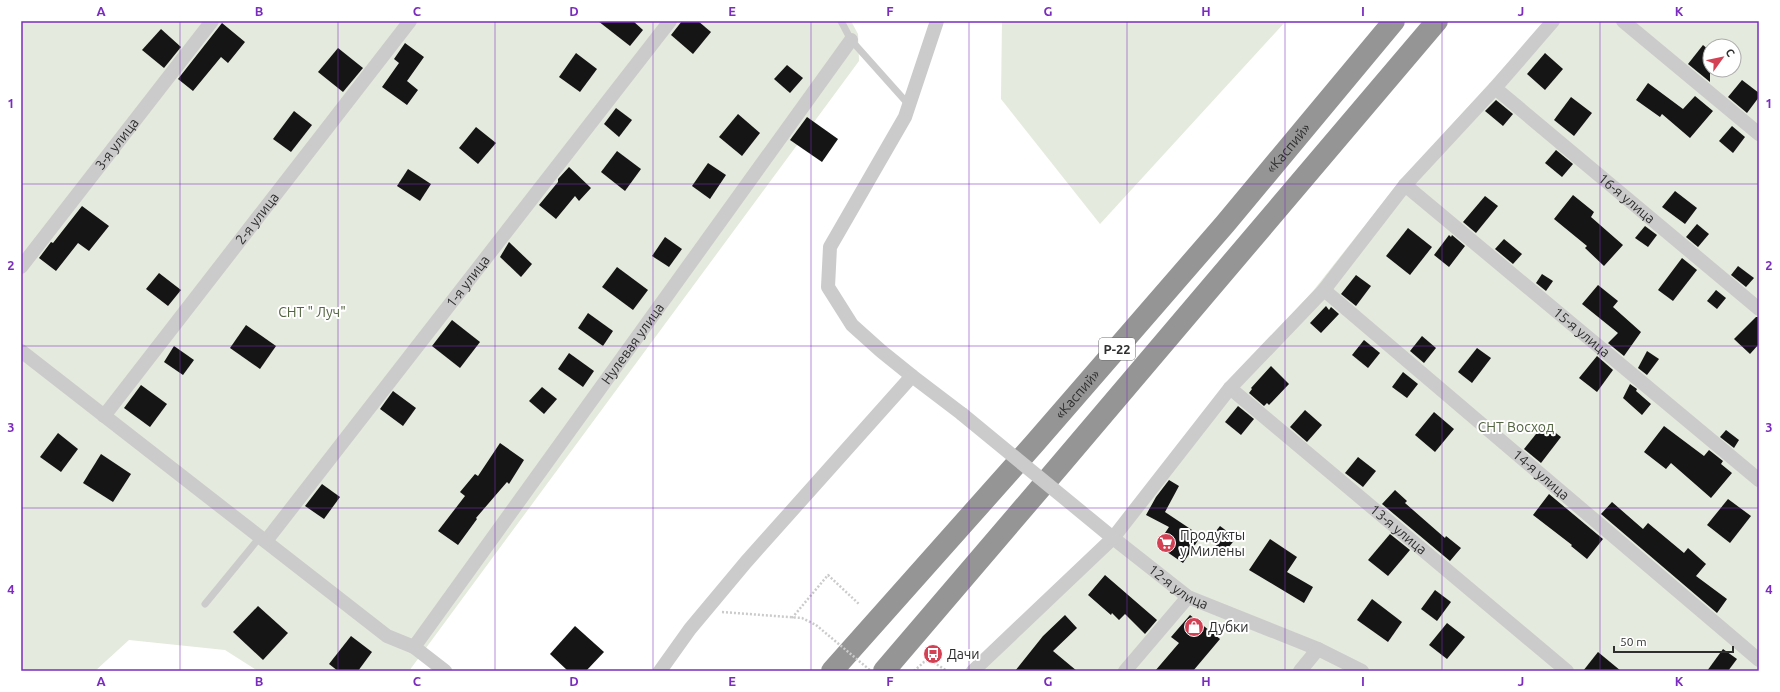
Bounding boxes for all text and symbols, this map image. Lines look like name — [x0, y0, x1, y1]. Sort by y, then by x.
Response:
text: A — [96, 4, 106, 18]
text: B — [255, 4, 264, 18]
text: C — [413, 4, 422, 18]
text: D — [569, 4, 579, 18]
text: E — [728, 4, 736, 18]
text: F — [886, 4, 894, 18]
text: G — [1044, 4, 1053, 18]
text: H — [1201, 4, 1211, 18]
text: I — [1361, 4, 1365, 18]
text: J — [1518, 4, 1524, 18]
text: K — [1675, 4, 1684, 18]
north arrow — [1702, 38, 1742, 78]
text: С — [1723, 46, 1737, 59]
text: 1 — [7, 96, 15, 110]
text: 1 — [1765, 96, 1773, 110]
street label: 3-я улица — [92, 115, 142, 173]
street label: «Каспий» — [1263, 120, 1314, 176]
street label: 16-я улица — [1595, 170, 1658, 227]
street label: 2-я улица — [232, 189, 282, 247]
street label: 1-я улица — [443, 252, 493, 310]
text: 2 — [7, 258, 15, 272]
text: 2 — [1765, 258, 1773, 272]
street label: Нулевая улица — [598, 300, 667, 387]
park label: СНТ " Луч" — [278, 304, 346, 320]
street label: 15-я улица — [1550, 304, 1613, 360]
road number: Р-22 — [1099, 338, 1135, 360]
street label: «Каспий» — [1052, 366, 1103, 422]
park label: СНТ Восход — [1478, 419, 1554, 435]
text: 3 — [7, 420, 15, 434]
text: 3 — [1765, 420, 1773, 434]
street label: 14-я улица — [1510, 446, 1573, 503]
street label: 13-я улица — [1367, 501, 1430, 558]
place label: Продукты у Милены — [1180, 527, 1245, 559]
supermarket icon: Продукты у Милены — [1155, 532, 1177, 554]
street label: 12-я улица — [1145, 561, 1211, 612]
text: 4 — [7, 582, 15, 596]
text: 4 — [1765, 582, 1773, 596]
shop icon: Дубки — [1183, 616, 1205, 638]
place label: Дубки — [1208, 619, 1249, 635]
scale bar — [1614, 628, 1733, 654]
text: 50 m — [1620, 635, 1647, 648]
bus stop icon: Дачи — [922, 643, 944, 665]
place label: Дачи — [947, 646, 980, 662]
text: A — [96, 674, 106, 688]
text: B — [255, 674, 264, 688]
text: C — [413, 674, 422, 688]
text: D — [569, 674, 579, 688]
text: E — [728, 674, 736, 688]
text: F — [886, 674, 894, 688]
text: G — [1044, 674, 1053, 688]
text: H — [1201, 674, 1211, 688]
text: I — [1361, 674, 1365, 688]
text: J — [1518, 674, 1524, 688]
text: K — [1675, 674, 1684, 688]

